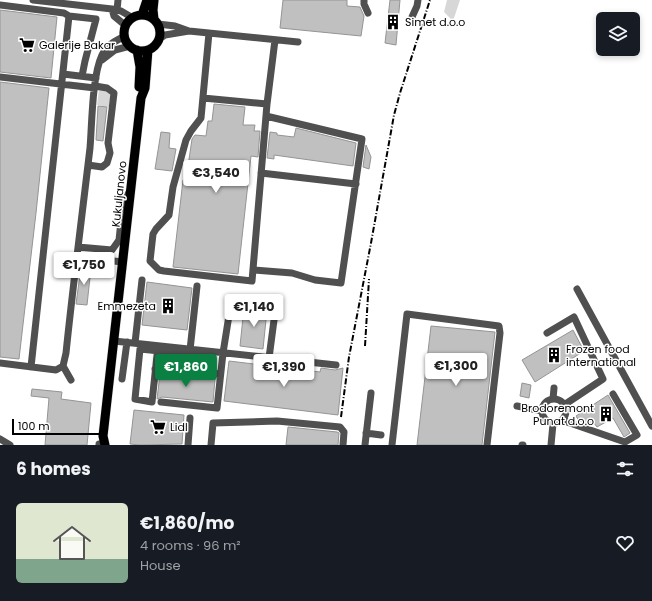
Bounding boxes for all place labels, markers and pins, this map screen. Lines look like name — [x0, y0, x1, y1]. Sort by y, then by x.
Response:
building icon: Simet d.o.o — [384, 13, 402, 31]
place label: Simet d.o.o — [405, 14, 465, 30]
supermarket icon: Galerije Bakar — [18, 36, 36, 54]
place label: Galerije Bakar — [39, 37, 115, 53]
pin: €3,540 — [183, 160, 249, 194]
pin: €1,750 — [51, 252, 117, 286]
pin: €1,140 — [221, 294, 287, 328]
building icon: Emmezeta — [159, 297, 177, 315]
place label: Emmezeta — [98, 298, 156, 314]
place label: Frozen food international — [566, 341, 636, 370]
building icon: Frozen food international — [545, 346, 563, 364]
pin: €1,300 — [423, 353, 489, 387]
pin: €1,860 — [153, 354, 219, 388]
pin: €1,390 — [251, 354, 317, 388]
place label: Brodoremont Punat d.o.o — [521, 400, 594, 429]
building icon: Brodoremont Punat d.o.o — [597, 405, 615, 423]
supermarket icon: Lidl — [149, 418, 167, 436]
place label: Lidl — [170, 419, 188, 435]

